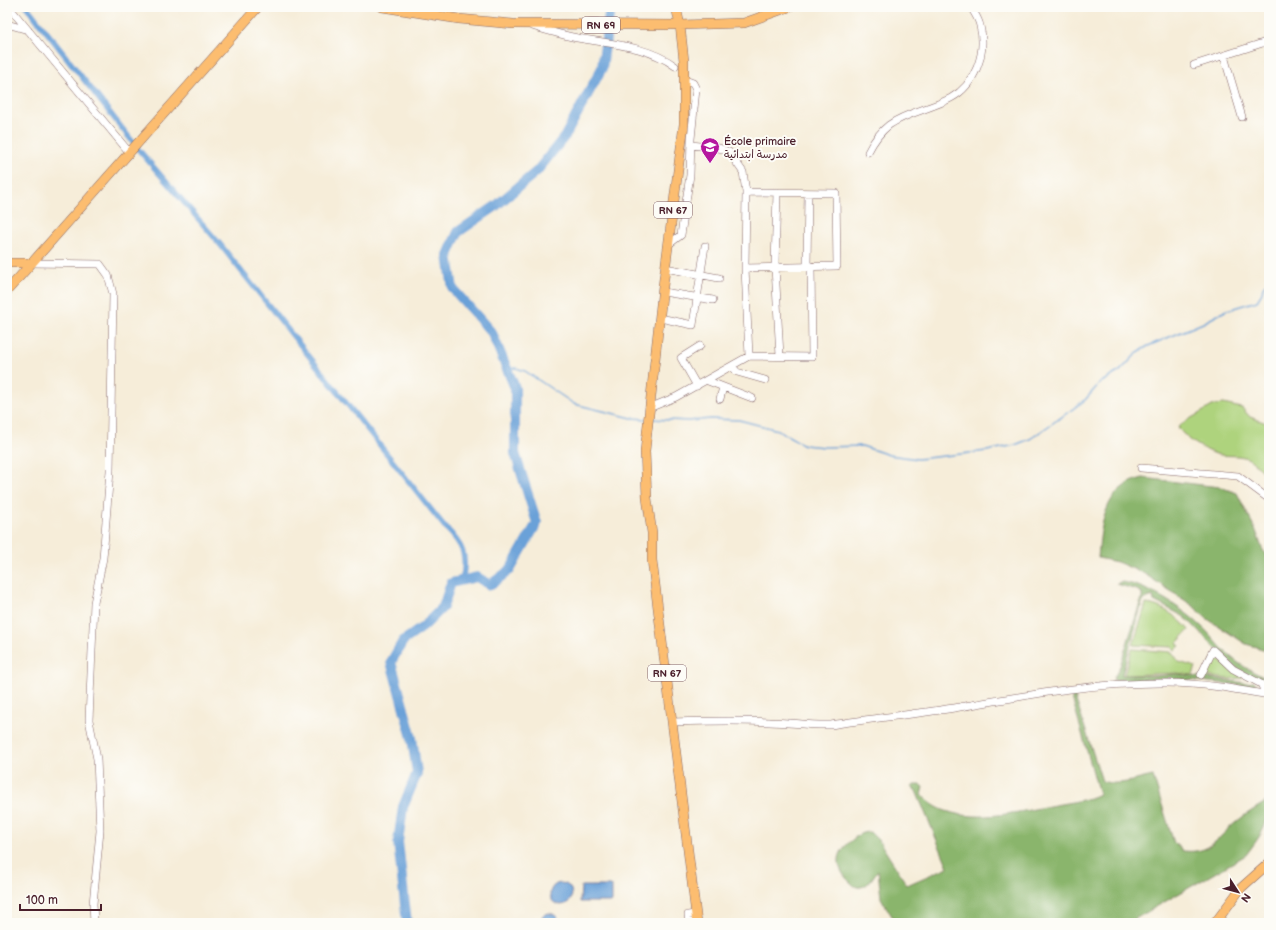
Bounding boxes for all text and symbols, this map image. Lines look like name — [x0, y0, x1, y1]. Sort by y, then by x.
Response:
road number: RN 69 — [582, 17, 620, 33]
place label: École primaire مدرسة ابتدائية — [724, 134, 797, 162]
school or university icon: École primaire مدرسة ابتدائية — [699, 136, 721, 164]
road number: RN 67 — [654, 202, 692, 218]
road number: RN 67 — [648, 665, 686, 681]
north arrow — [1218, 872, 1258, 912]
scale bar — [20, 886, 101, 912]
text: N — [1238, 890, 1253, 905]
text: 100 m — [26, 893, 58, 908]

